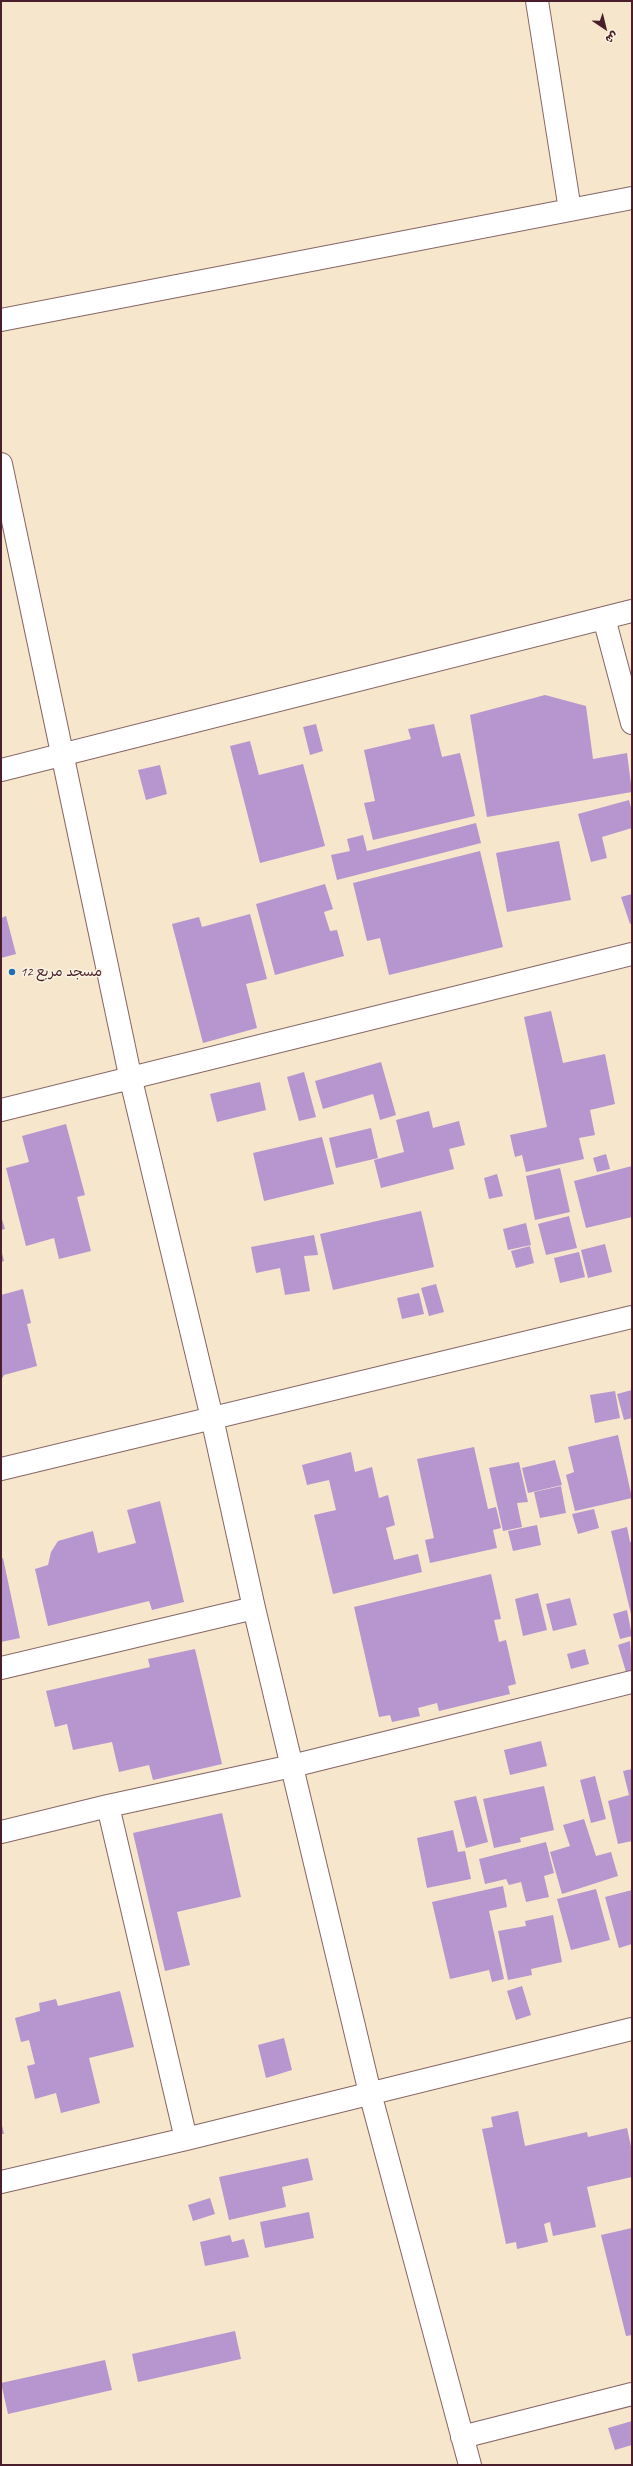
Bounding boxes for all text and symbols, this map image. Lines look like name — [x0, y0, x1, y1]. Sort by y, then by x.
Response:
north arrow — [585, 8, 625, 48]
text: ش — [603, 29, 621, 47]
place label: مسجد مربع 12 — [20, 964, 102, 980]
marker: مسجد مربع 12 — [7, 967, 17, 977]

